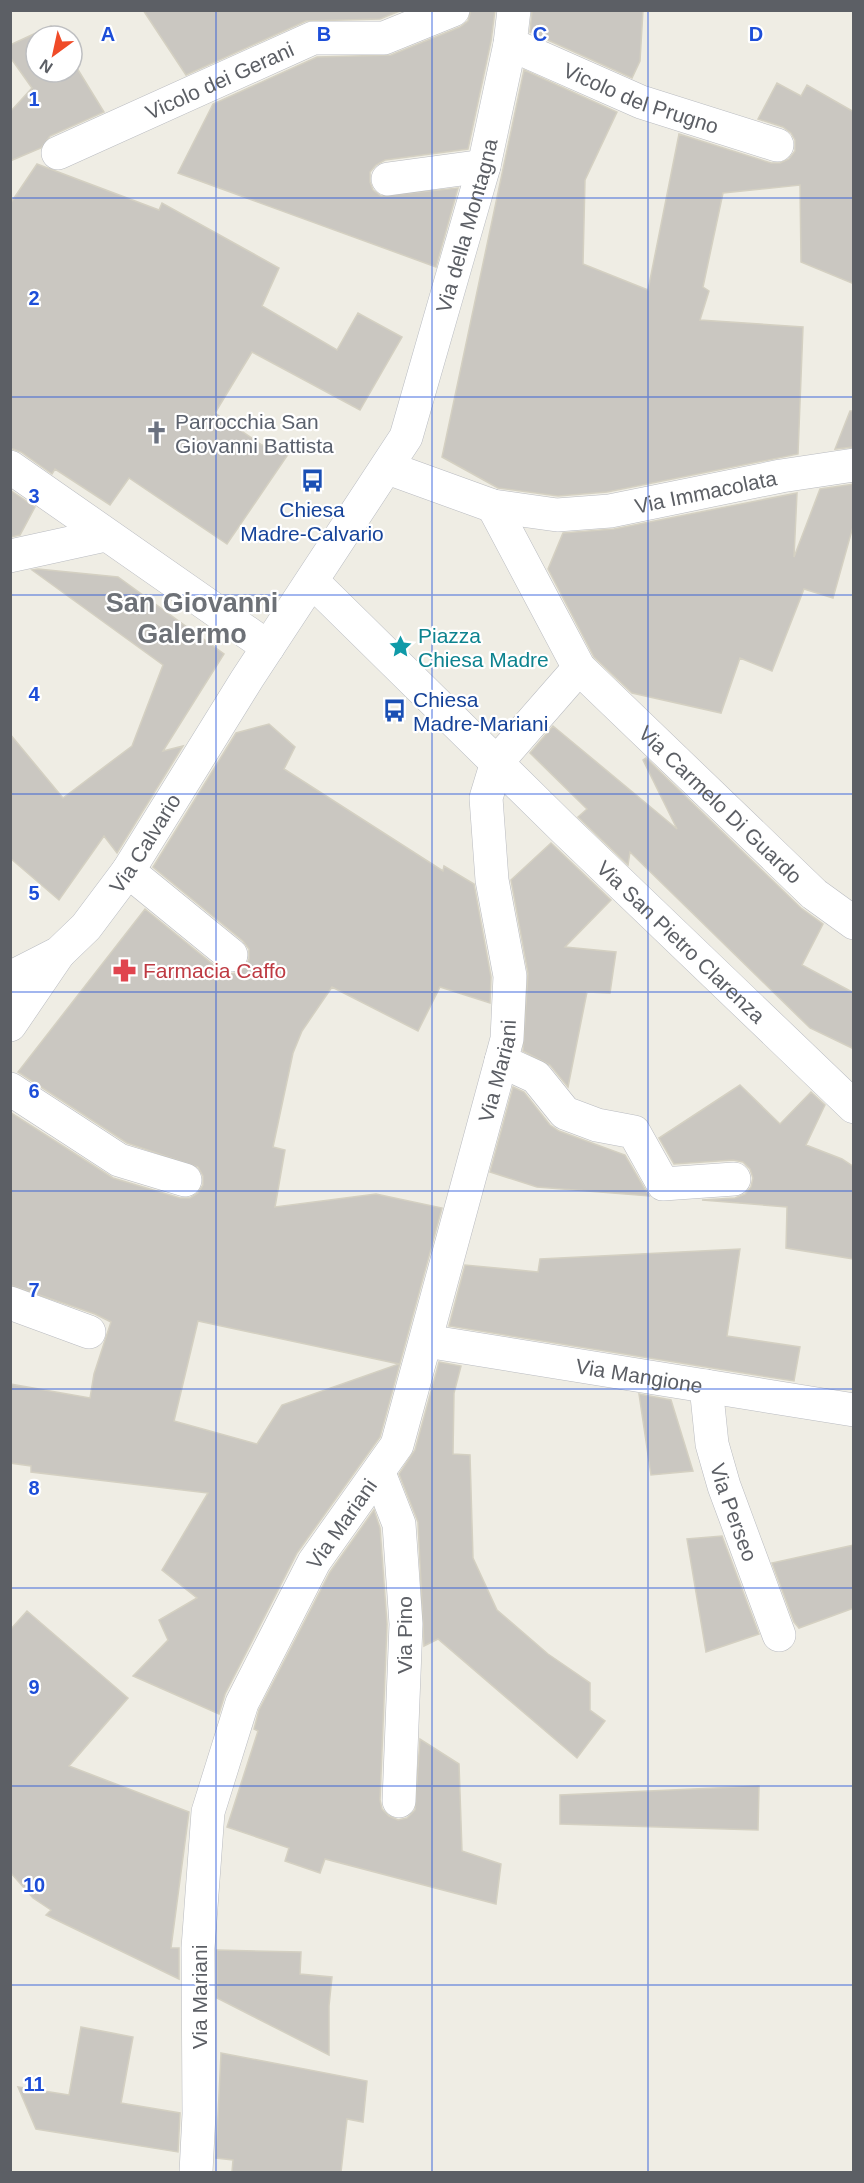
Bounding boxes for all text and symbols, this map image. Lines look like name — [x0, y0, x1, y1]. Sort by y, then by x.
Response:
text: A — [101, 23, 115, 45]
text: B — [317, 23, 331, 45]
text: C — [533, 23, 547, 45]
text: D — [749, 23, 763, 45]
north arrow — [24, 24, 84, 84]
street label: Vicolo dei Gerani — [142, 37, 297, 124]
text: N — [37, 56, 56, 76]
street label: Vicolo del Prugno — [560, 58, 722, 137]
text: 1 — [28, 88, 40, 110]
street label: Via della Montagna — [431, 136, 501, 315]
text: 2 — [28, 287, 40, 309]
place label: Parrocchia San Giovanni Battista — [175, 410, 334, 457]
church icon: Parrocchia San Giovanni Battista — [144, 420, 170, 446]
street label: Via Immacolata — [633, 466, 779, 517]
bus stop icon: Chiesa Madre-Calvario — [299, 468, 325, 494]
text: 3 — [28, 485, 40, 507]
place label: Chiesa Madre-Calvario — [240, 498, 384, 545]
district label: San Giovanni Galermo — [106, 588, 278, 649]
place label: Piazza Chiesa Madre — [418, 624, 549, 671]
place icon: Piazza Chiesa Madre — [387, 634, 413, 660]
text: 4 — [28, 683, 40, 705]
place label: Chiesa Madre-Mariani — [413, 688, 548, 735]
bus stop icon: Chiesa Madre-Mariani — [382, 698, 408, 724]
street label: Via Carmelo Di Guardo — [635, 721, 807, 888]
street label: Via Calvario — [104, 789, 185, 897]
street label: Via San Pietro Clarenza — [593, 856, 770, 1027]
text: 5 — [28, 882, 40, 904]
pharmacy icon: Farmacia Caffo — [112, 957, 138, 983]
place label: Farmacia Caffo — [143, 959, 286, 982]
street label: Via Mariani — [474, 1019, 519, 1124]
text: 6 — [28, 1080, 40, 1102]
text: 7 — [28, 1279, 40, 1301]
street label: Via Mangione — [574, 1354, 704, 1397]
street label: Via Perseo — [707, 1461, 762, 1564]
street label: Via Mariani — [302, 1474, 381, 1573]
text: 8 — [28, 1477, 40, 1499]
street label: Via Pino — [393, 1596, 416, 1674]
text: 9 — [28, 1676, 40, 1698]
text: 10 — [23, 1874, 45, 1896]
street label: Via Mariani — [188, 1945, 211, 2049]
text: 11 — [23, 2073, 45, 2095]

